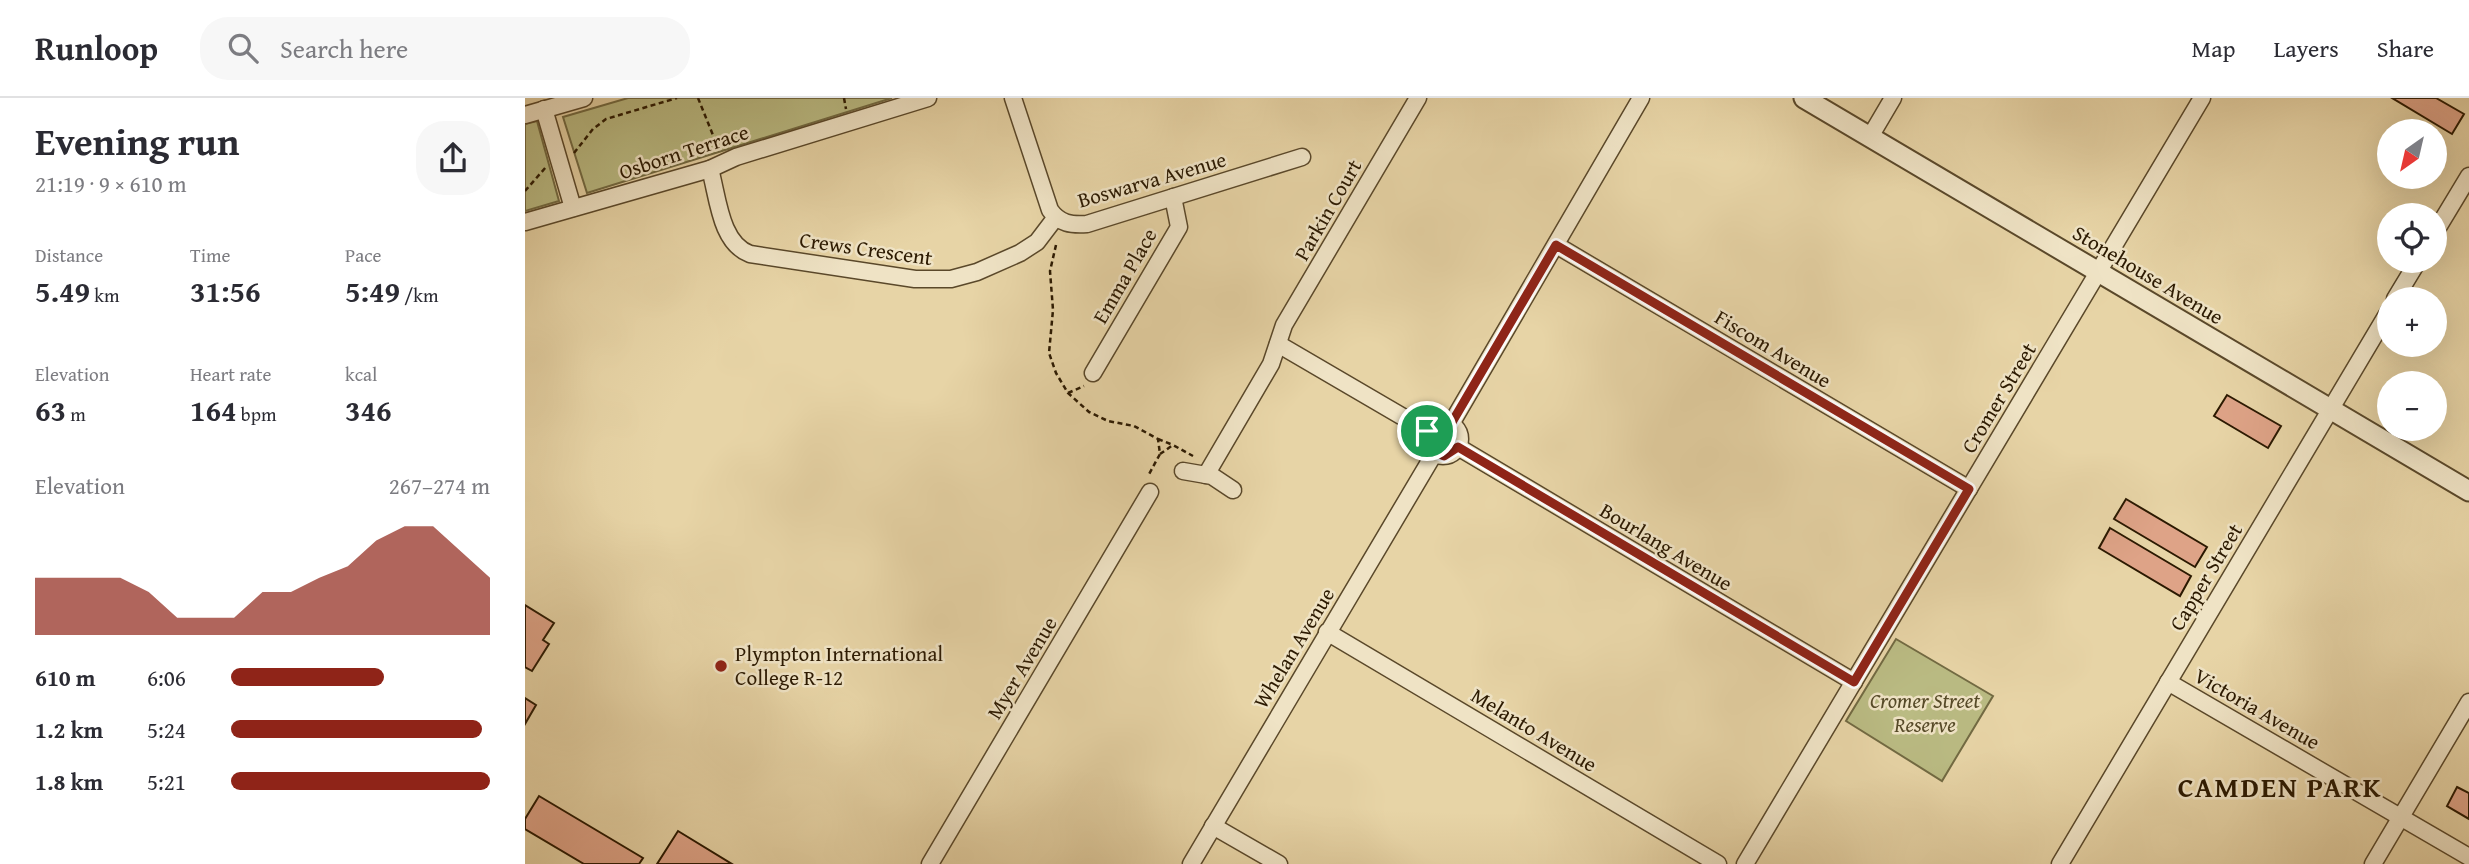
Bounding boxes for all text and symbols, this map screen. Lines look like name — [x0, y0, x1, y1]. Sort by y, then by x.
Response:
search box — [200, 17, 690, 80]
text: Runloop — [35, 24, 158, 72]
icon: search — [224, 29, 262, 67]
text: Search here — [280, 29, 408, 68]
text: Map — [2192, 31, 2235, 66]
text: Layers — [2273, 31, 2339, 66]
text: Share — [2377, 31, 2434, 66]
text: Evening run — [35, 113, 239, 169]
street label: Osborn Terrace — [615, 116, 753, 187]
north arrow — [2377, 119, 2447, 189]
map controls — [2377, 119, 2447, 441]
button: share — [416, 121, 490, 195]
street label: Boswarva Avenue — [1074, 143, 1230, 216]
street label: Parkin Court — [1286, 153, 1369, 266]
text: 21:19 · 9 × 610 m — [35, 167, 187, 200]
button: locate — [2377, 203, 2447, 273]
street label: Stonehouse Avenue — [2067, 217, 2230, 332]
street label: Emma Place — [1085, 222, 1165, 329]
street label: Crews Crescent — [798, 224, 935, 273]
text: Distance — [35, 241, 103, 269]
text: Time — [190, 241, 230, 269]
text: Pace — [345, 241, 382, 269]
text: 5.49 — [35, 269, 90, 313]
text: 31:56 — [190, 269, 261, 313]
text: 5:49 — [345, 269, 400, 313]
text: km — [90, 281, 119, 309]
text: /km — [400, 281, 438, 309]
button: + — [2377, 287, 2447, 357]
street label: Fiscom Avenue — [1709, 302, 1837, 396]
street label: Cromer Street — [1953, 336, 2044, 459]
text: Elevation — [35, 360, 109, 388]
text: Heart rate — [190, 360, 271, 388]
text: kcal — [345, 360, 377, 388]
button: − — [2377, 371, 2447, 441]
text: 63 — [35, 388, 66, 432]
text: 164 — [190, 388, 237, 432]
text: 346 — [345, 388, 392, 432]
text: m — [66, 400, 86, 428]
text: bpm — [237, 400, 276, 428]
pin — [1397, 401, 1457, 461]
icon: arrive — [1408, 412, 1446, 450]
text: Elevation — [35, 469, 125, 502]
text: 267–274 m — [389, 469, 490, 502]
street label: Bourlang Avenue — [1594, 495, 1739, 599]
street label: Capper Street — [2161, 517, 2250, 636]
street label: Whelan Avenue — [1245, 581, 1342, 714]
street label: Myer Avenue — [979, 610, 1065, 725]
place label: Plympton International College R-12 — [735, 638, 943, 693]
marker: Plympton International College R-12 — [713, 658, 729, 674]
street label: Victoria Avenue — [2189, 660, 2326, 757]
text: 610 m — [35, 661, 96, 694]
text: 6:06 — [147, 661, 186, 694]
street label: Melanto Avenue — [1465, 680, 1603, 779]
park label: Cromer Street Reserve — [1870, 685, 1980, 740]
text: 1.2 km — [35, 713, 103, 746]
text: 5:24 — [147, 713, 186, 746]
text: 1.8 km — [35, 765, 103, 798]
text: 5:21 — [147, 765, 186, 798]
district label: CAMDEN PARK — [2178, 766, 2382, 807]

